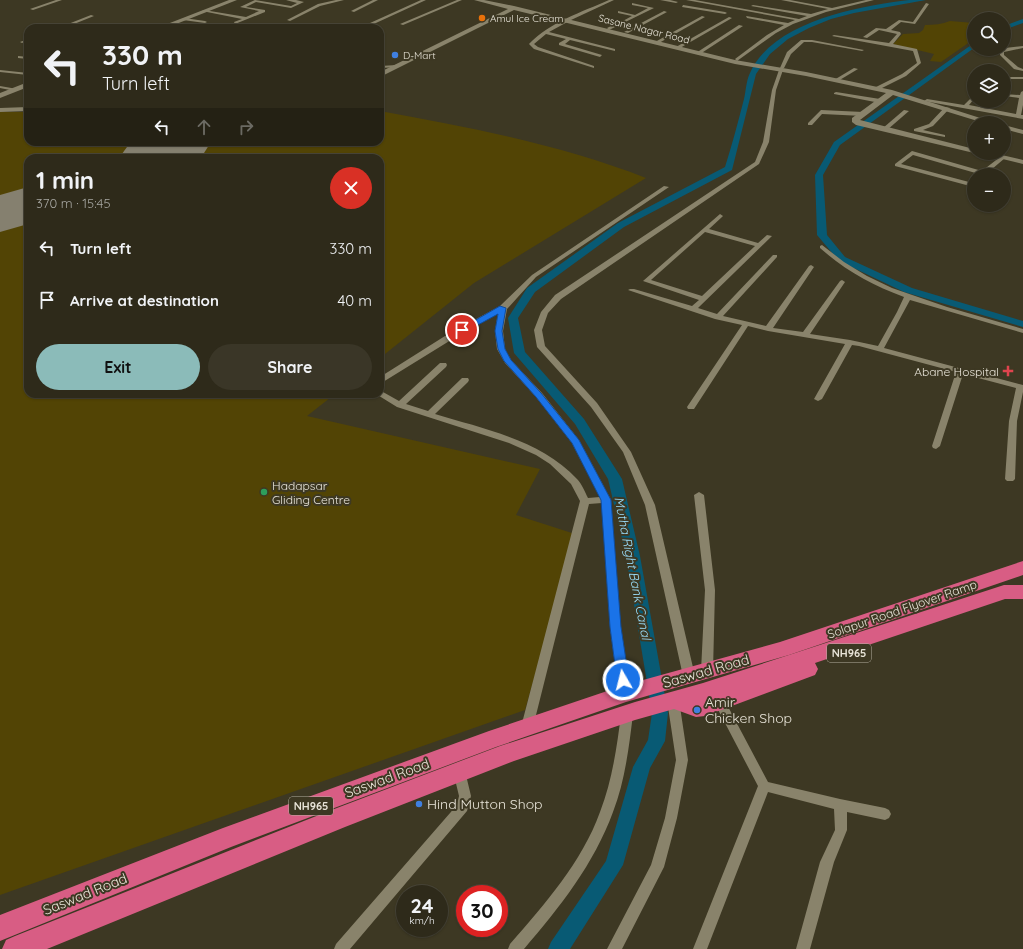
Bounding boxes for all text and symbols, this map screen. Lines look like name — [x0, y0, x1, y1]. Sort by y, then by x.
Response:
street label: Sasane Nagar Road — [597, 11, 691, 47]
place label: Amul Ice Cream — [490, 12, 563, 25]
map controls — [967, 12, 1011, 212]
button: search — [967, 12, 1011, 56]
marker: Amul Ice Cream — [477, 13, 487, 23]
text: 330 m — [102, 37, 183, 72]
icon: left — [36, 40, 88, 92]
place label: D-Mart — [403, 49, 436, 62]
marker: D-Mart — [390, 50, 400, 60]
button: layers — [967, 64, 1011, 108]
text: Turn left — [102, 72, 170, 95]
icon: left — [151, 116, 173, 138]
icon: ahead — [193, 116, 215, 138]
icon: right — [235, 116, 257, 138]
button: + — [967, 116, 1011, 160]
text: 1 min — [36, 165, 94, 195]
button: close — [330, 167, 372, 209]
button: − — [967, 168, 1011, 212]
text: 370 m · 15:45 — [36, 195, 111, 211]
icon: left — [36, 237, 58, 259]
text: Turn left — [70, 239, 132, 258]
text: 330 m — [330, 239, 372, 258]
icon: arrive — [36, 289, 58, 311]
text: Arrive at destination — [70, 291, 219, 310]
text: 40 m — [337, 291, 372, 310]
pin — [445, 313, 479, 347]
icon: arrive — [451, 319, 473, 341]
button: Exit — [36, 344, 200, 390]
button: Share — [208, 344, 372, 390]
place label: Abane Hospital — [914, 364, 999, 379]
marker: Abane Hospital — [1002, 365, 1014, 377]
place label: Hadapsar Gliding Centre — [272, 478, 350, 507]
marker: Hadapsar Gliding Centre — [259, 487, 269, 497]
water label: Mutha Right Bank Canal — [611, 495, 655, 643]
street label: Solapur Road Flyover Ramp — [825, 576, 979, 642]
road number: NH965 — [827, 644, 871, 662]
street label: Saswad Road — [661, 650, 751, 692]
position arrow — [602, 659, 644, 701]
place label: Amir Chicken Shop — [705, 693, 792, 727]
marker: Amir Chicken Shop — [692, 705, 702, 715]
street label: Saswad Road — [342, 754, 432, 802]
place label: Hind Mutton Shop — [427, 795, 543, 813]
road number: NH965 — [289, 797, 333, 815]
marker: Hind Mutton Shop — [414, 799, 424, 809]
street label: Saswad Road — [40, 869, 130, 919]
speed limit sign: 30 — [456, 885, 508, 937]
text: 24 — [410, 893, 434, 918]
text: km/h — [409, 914, 435, 927]

